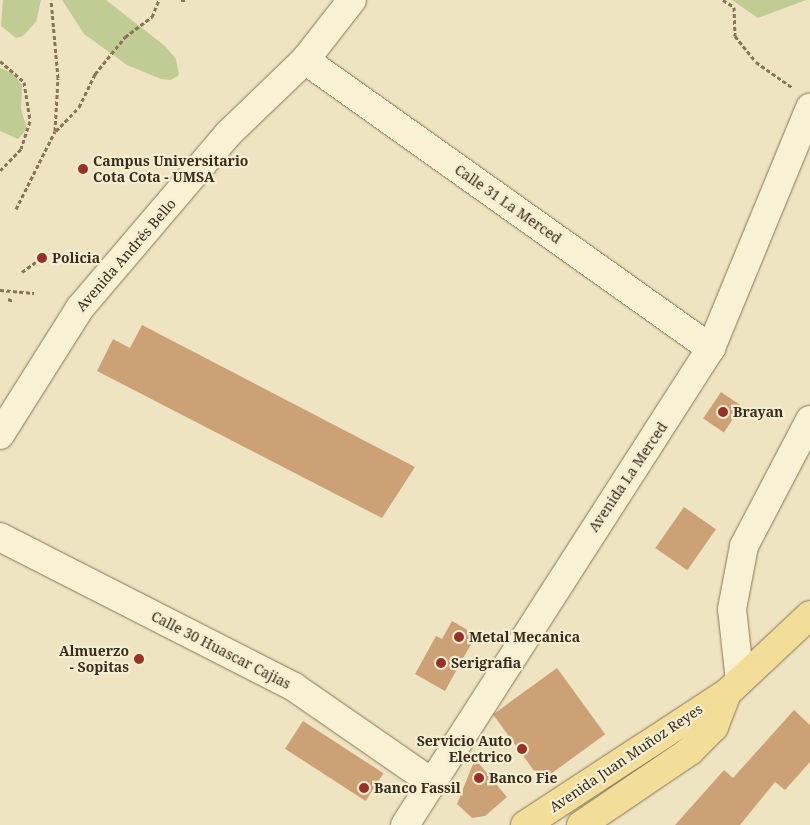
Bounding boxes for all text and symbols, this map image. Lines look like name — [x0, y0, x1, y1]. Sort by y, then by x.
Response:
place label: Campus Universitario Cota Cota - UMSA — [93, 153, 248, 186]
street label: Calle 31 La Merced — [452, 161, 564, 247]
marker: Campus Universitario Cota Cota - UMSA — [77, 163, 89, 175]
street label: Avenida Andrés Bello — [73, 195, 179, 315]
place label: Policia — [52, 250, 100, 266]
marker: Policia — [36, 252, 48, 264]
place label: Brayan — [733, 404, 783, 420]
marker: Brayan — [717, 406, 729, 418]
street label: Avenida La Merced — [585, 419, 671, 535]
street label: Calle 30 Huascar Cajias — [149, 608, 293, 692]
place label: Metal Mecanica — [469, 629, 580, 645]
marker: Metal Mecanica — [453, 631, 465, 643]
place label: Almuerzo - Sopitas — [59, 643, 129, 676]
marker: Almuerzo - Sopitas — [133, 653, 145, 665]
place label: Serigrafia — [451, 655, 521, 671]
marker: Serigrafia — [435, 657, 447, 669]
street label: Avenida Juan Muñoz Reyes — [546, 700, 706, 816]
place label: Servicio Auto Electrico — [417, 733, 512, 766]
marker: Servicio Auto Electrico — [516, 743, 528, 755]
place label: Banco Fie — [489, 770, 557, 786]
marker: Banco Fie — [473, 772, 485, 784]
place label: Banco Fassil — [374, 780, 461, 796]
marker: Banco Fassil — [358, 782, 370, 794]

